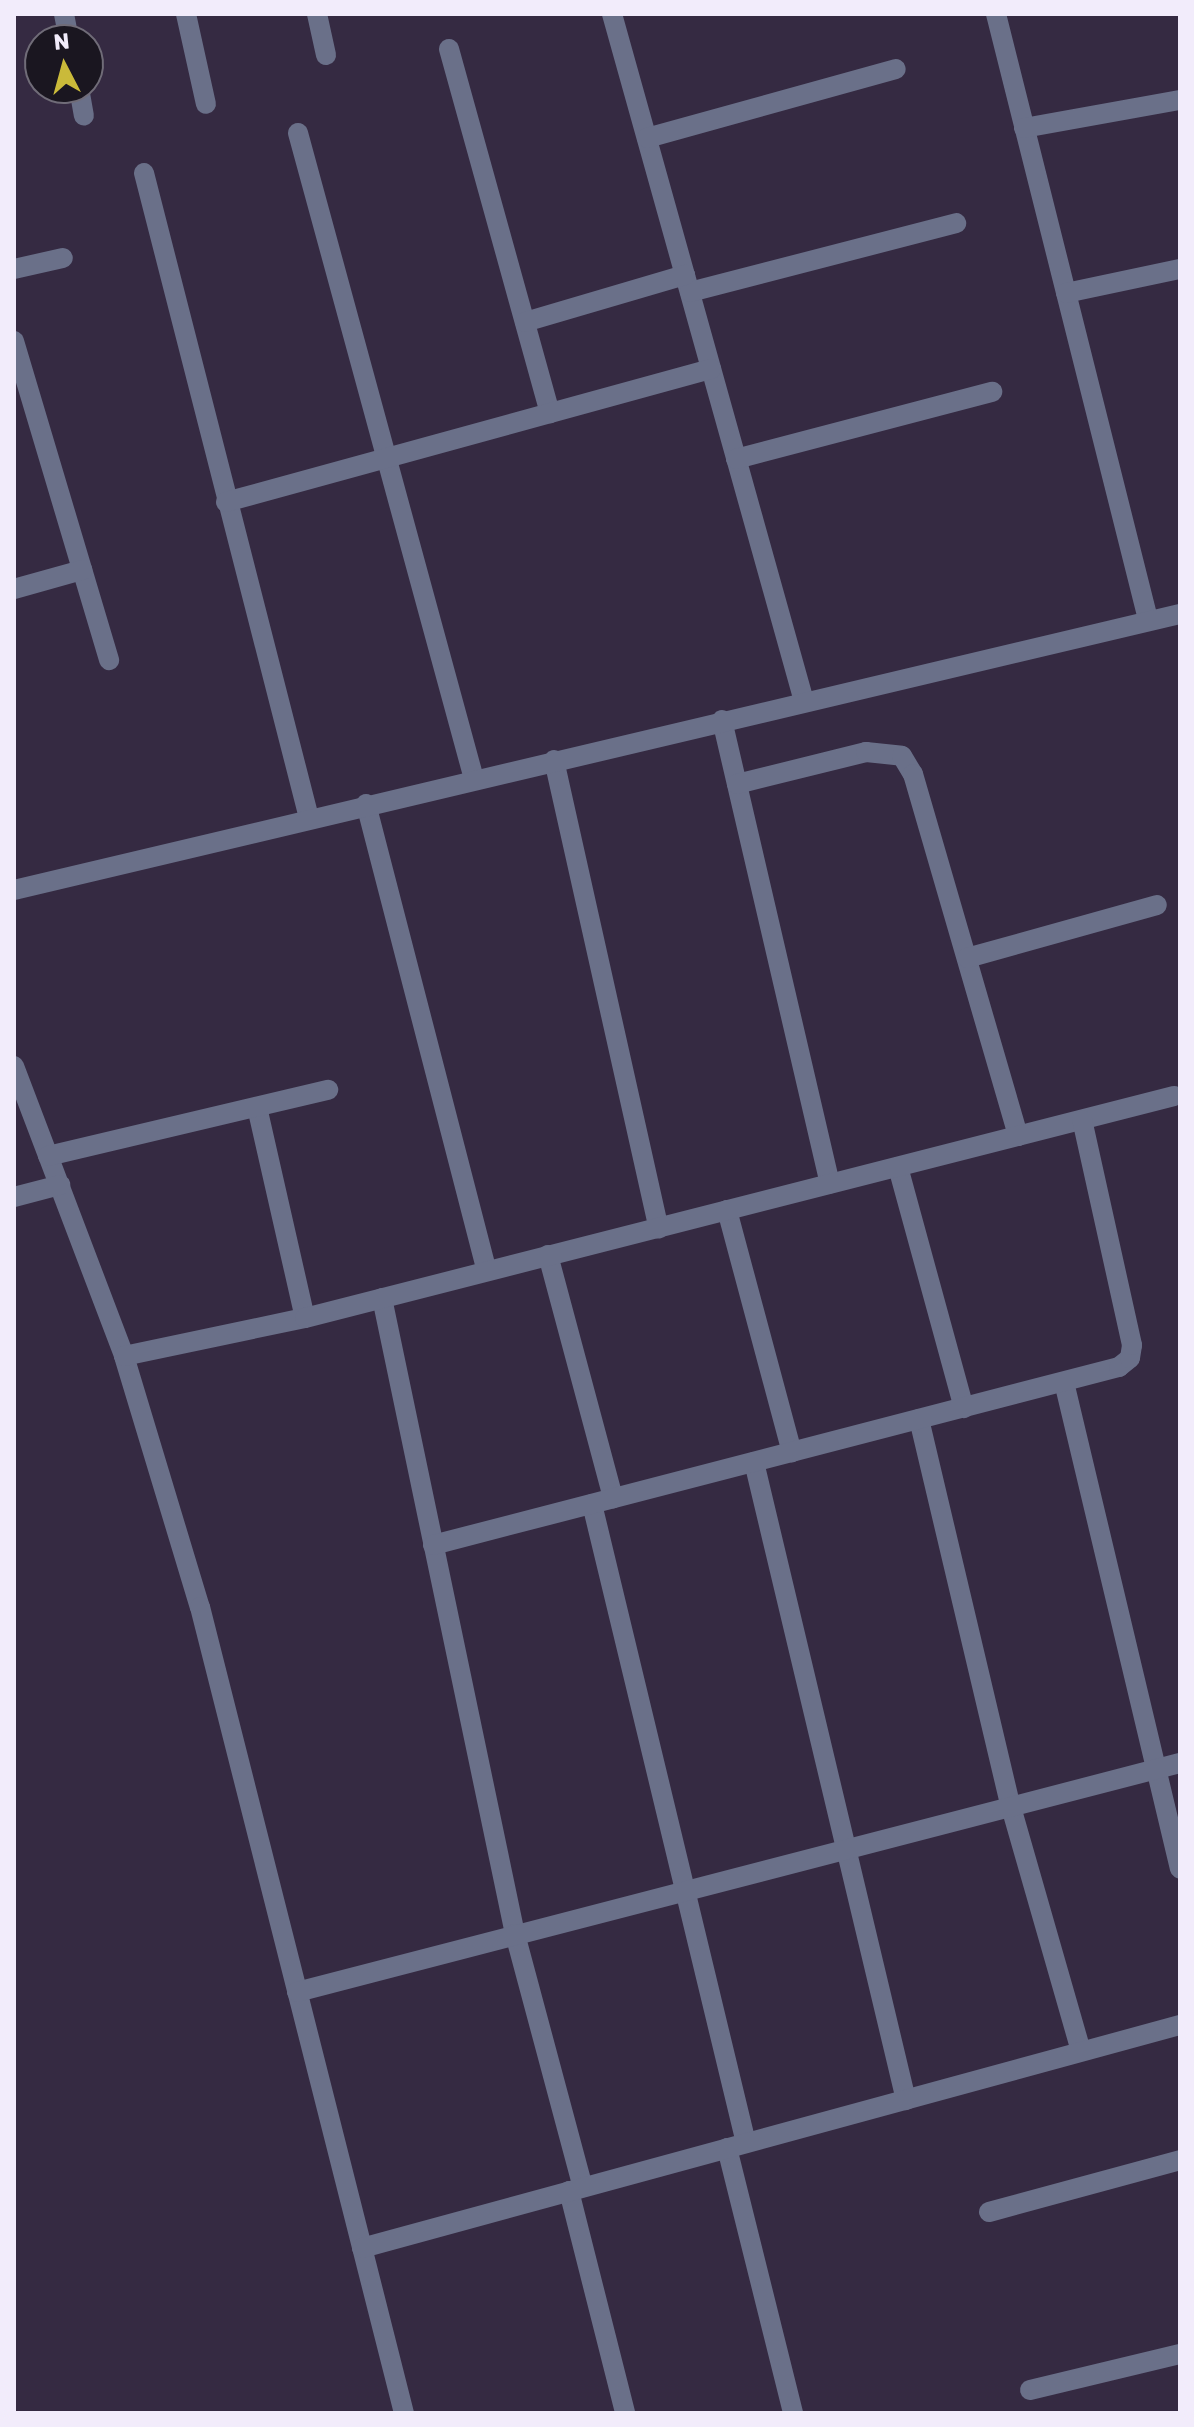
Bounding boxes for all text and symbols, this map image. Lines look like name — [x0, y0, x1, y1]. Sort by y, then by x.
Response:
north arrow — [24, 24, 104, 104]
text: N — [52, 27, 71, 56]

